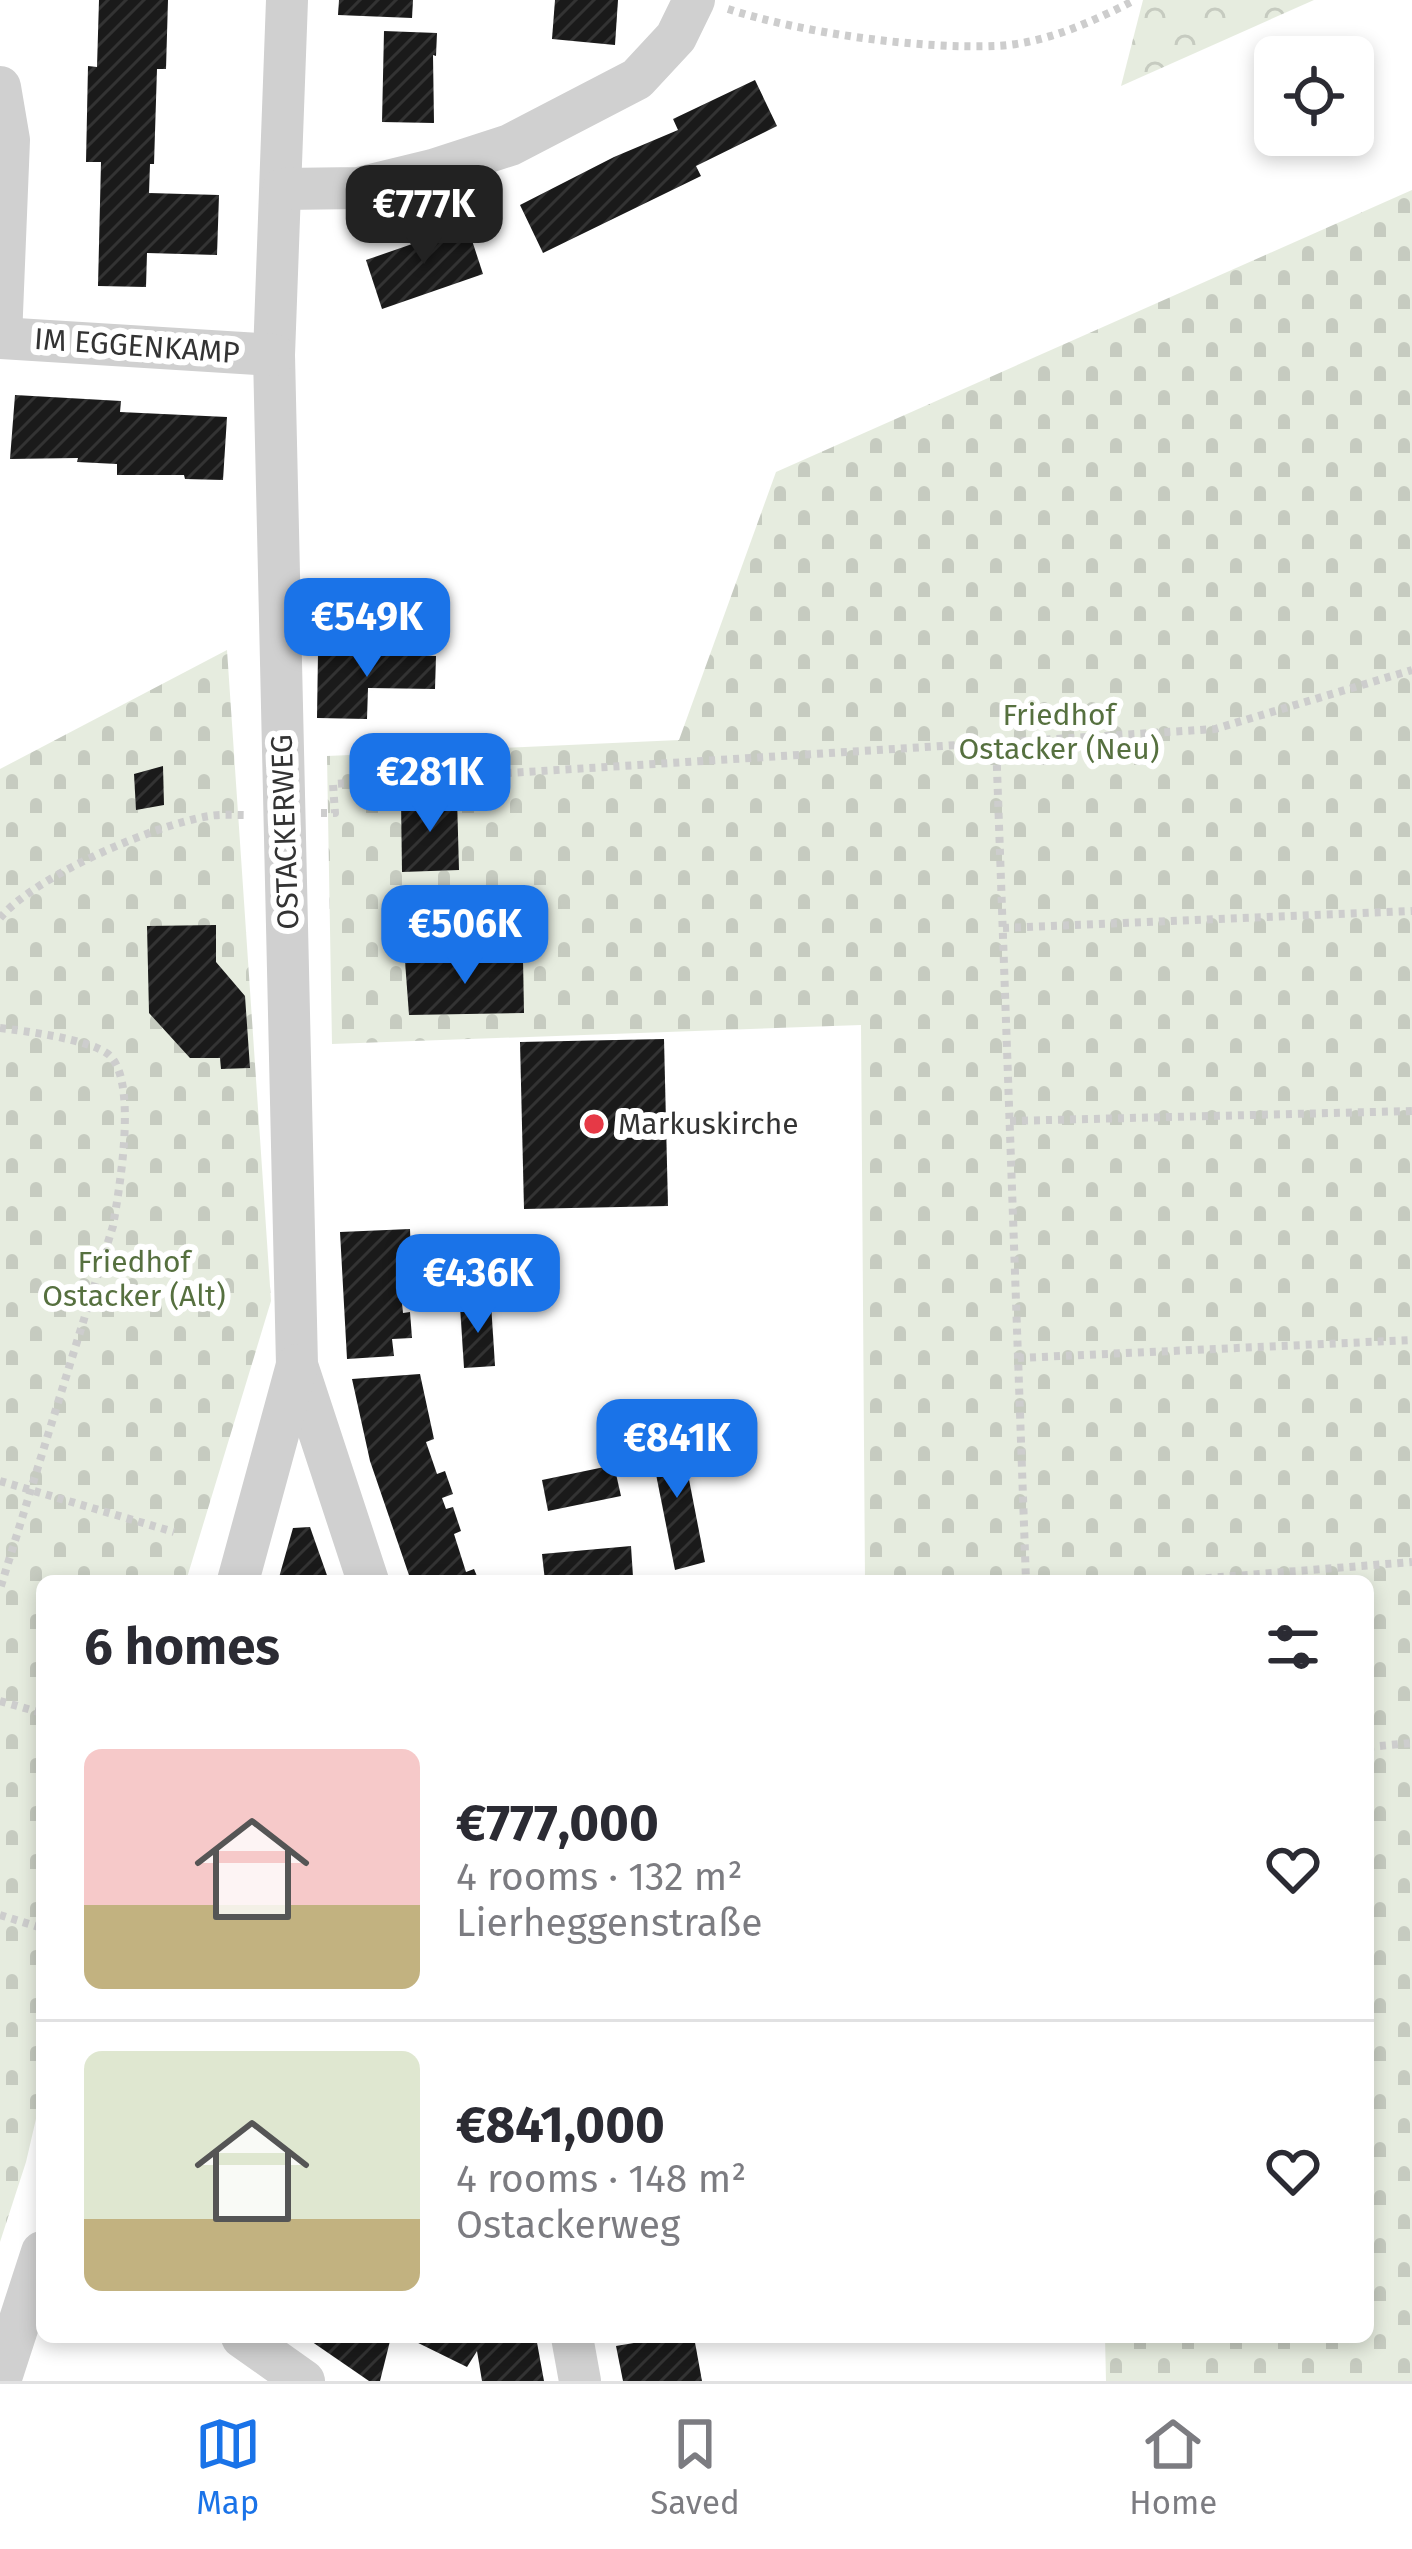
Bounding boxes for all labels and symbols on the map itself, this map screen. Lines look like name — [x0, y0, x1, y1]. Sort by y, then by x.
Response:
pin: €777K — [340, 165, 508, 267]
street label: IM EGGENKAMP — [33, 321, 241, 371]
pin: €549K — [283, 578, 451, 680]
park label: Friedhof Ostacker (Neu) — [959, 697, 1159, 767]
pin: €281K — [346, 733, 514, 835]
street label: OSTACKERWEG — [264, 734, 306, 930]
pin: €506K — [381, 885, 549, 987]
place label: Markuskirche — [618, 1106, 799, 1142]
marker: Markuskirche — [581, 1111, 607, 1137]
pin: €436K — [394, 1234, 562, 1336]
park label: Friedhof Ostacker (Alt) — [42, 1244, 226, 1314]
pin: €841K — [593, 1399, 761, 1501]

